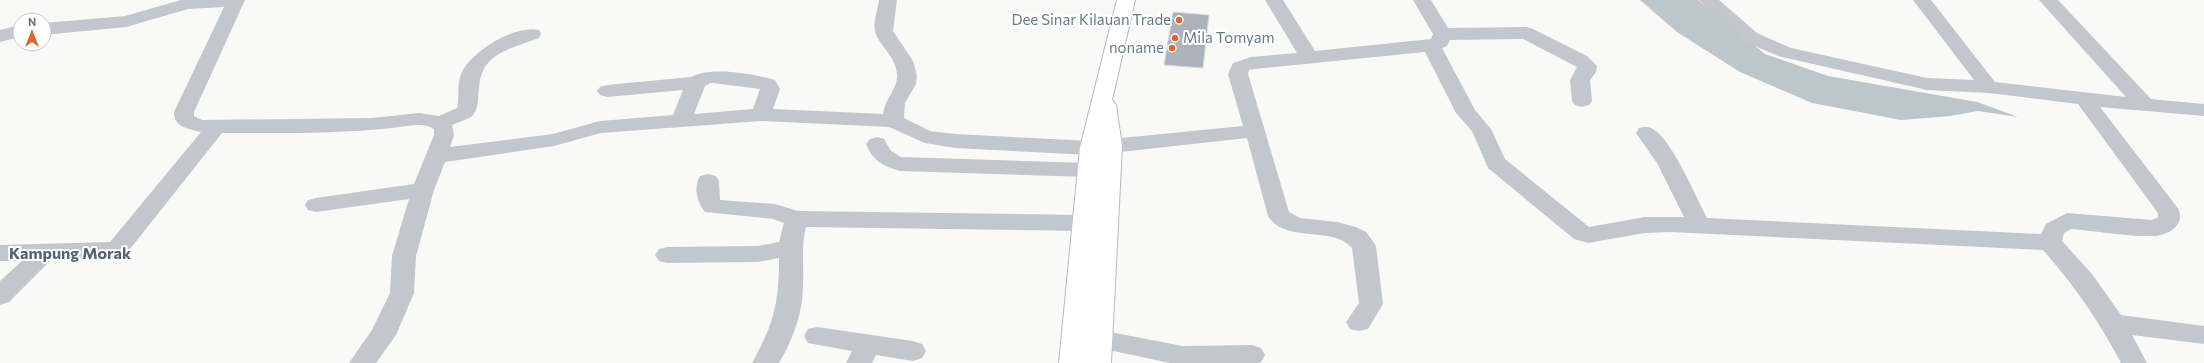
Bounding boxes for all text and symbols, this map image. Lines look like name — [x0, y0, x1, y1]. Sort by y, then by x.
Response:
place label: Dee Sinar Kilauan Trade — [1011, 10, 1171, 28]
north arrow — [12, 12, 52, 52]
text: N — [28, 15, 36, 28]
marker: Dee Sinar Kilauan Trade — [1174, 15, 1184, 25]
place label: Mila Tomyam — [1183, 28, 1275, 46]
marker: Mila Tomyam — [1170, 33, 1180, 43]
place label: noname — [1109, 38, 1164, 56]
marker: noname — [1167, 43, 1177, 53]
district label: Kampung Morak — [9, 243, 132, 262]

